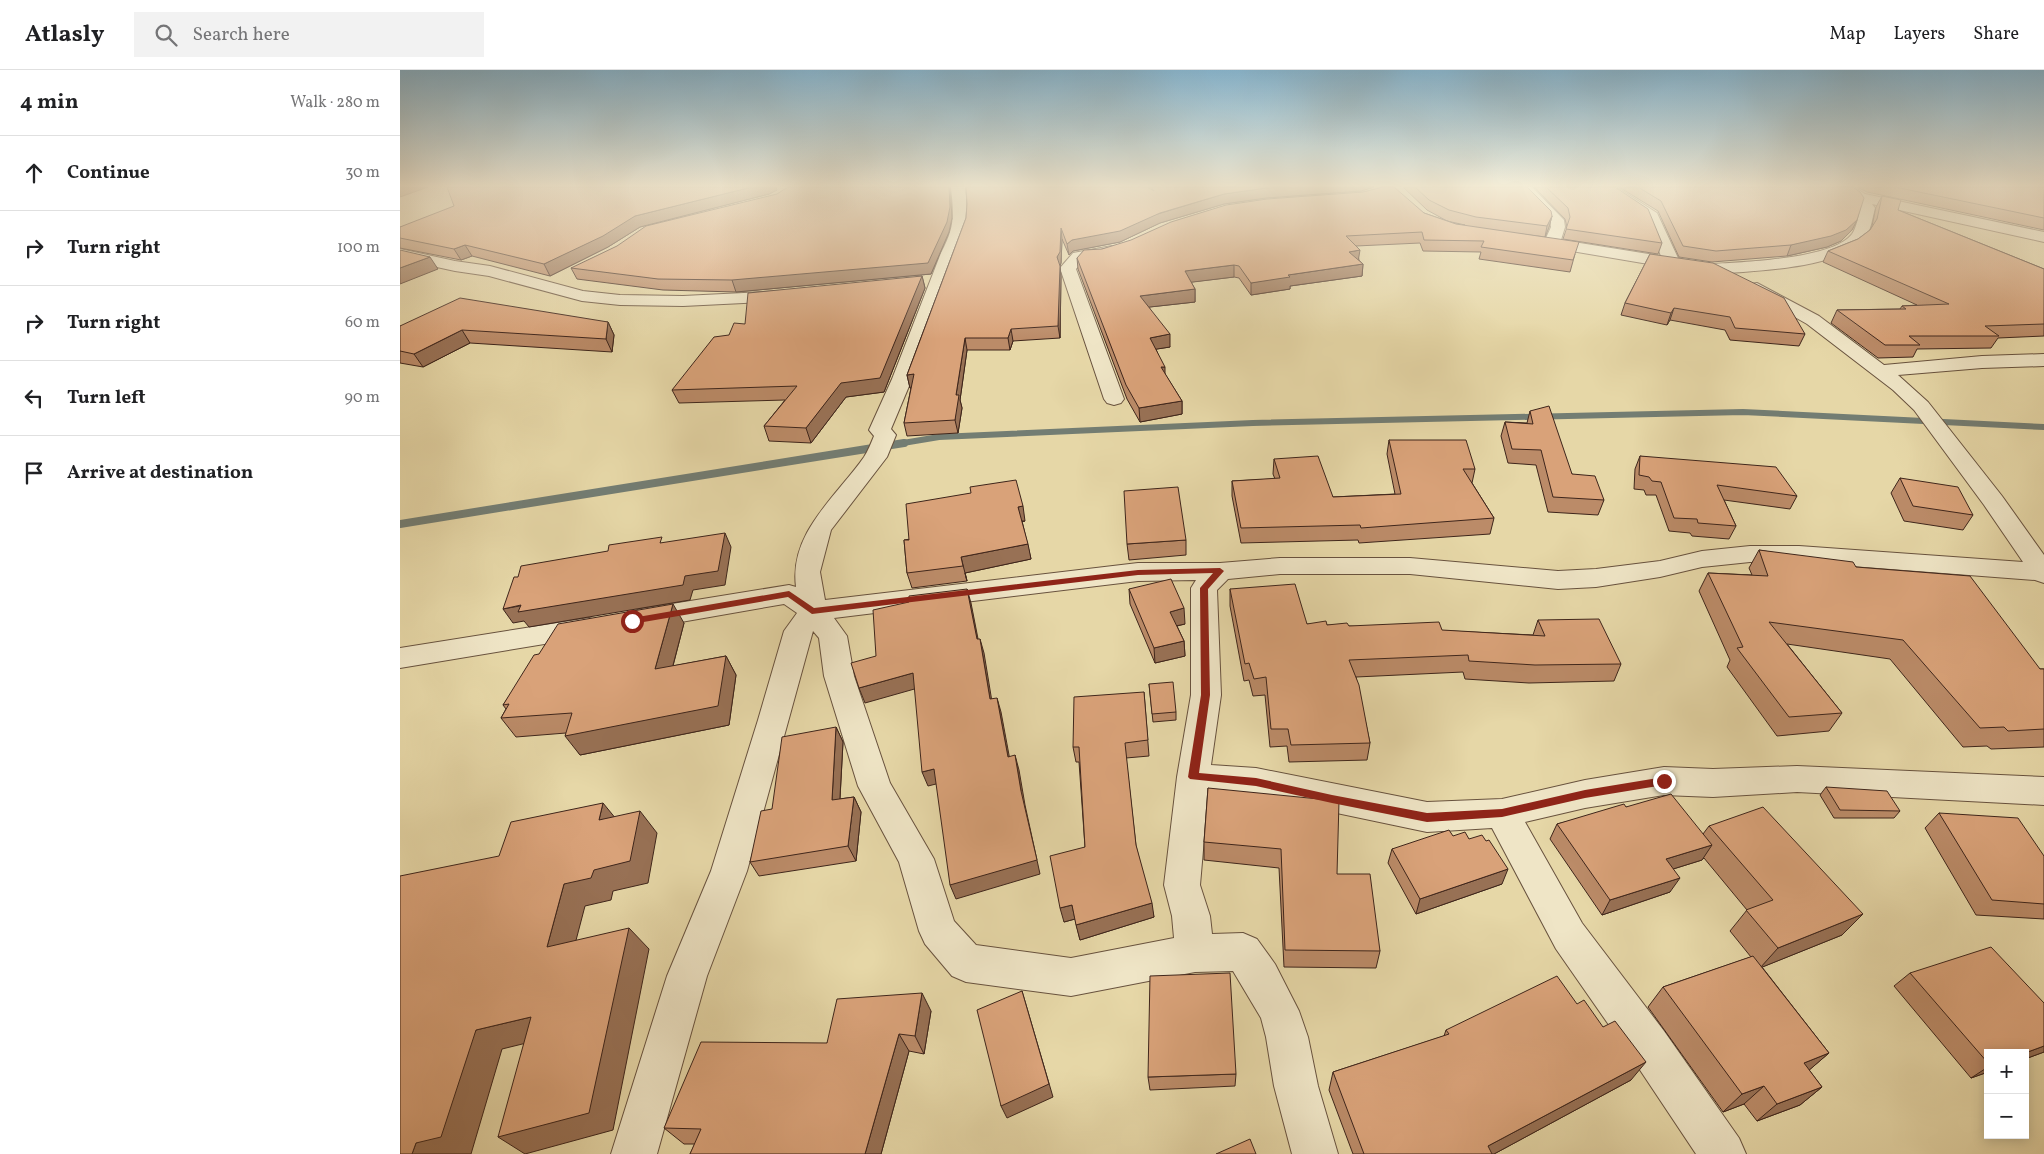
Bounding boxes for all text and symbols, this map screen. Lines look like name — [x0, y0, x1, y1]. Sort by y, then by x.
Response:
search box — [134, 12, 484, 57]
text: Atlasly — [25, 18, 104, 52]
icon: search — [152, 21, 180, 49]
text: Search here — [192, 22, 290, 48]
text: Map — [1829, 22, 1865, 47]
text: Layers — [1893, 22, 1945, 47]
text: Share — [1973, 22, 2019, 47]
text: 4 min — [20, 88, 79, 117]
text: Walk · 280 m — [290, 92, 380, 114]
icon: ahead — [20, 159, 48, 187]
text: Continue — [67, 160, 150, 186]
text: 30 m — [345, 162, 380, 184]
icon: right — [20, 234, 48, 262]
text: Turn right — [67, 235, 160, 261]
text: 100 m — [337, 237, 380, 259]
icon: right — [20, 309, 48, 337]
text: Turn right — [67, 310, 160, 336]
text: 60 m — [345, 312, 380, 334]
icon: left — [20, 384, 48, 412]
text: Turn left — [67, 385, 146, 411]
text: 90 m — [344, 387, 380, 409]
icon: arrive — [20, 459, 48, 487]
text: Arrive at destination — [67, 460, 253, 486]
route start — [621, 610, 644, 633]
route end — [1653, 770, 1676, 793]
map controls — [1984, 1049, 2029, 1139]
button: + — [1984, 1049, 2029, 1094]
button: − — [1984, 1094, 2029, 1139]

